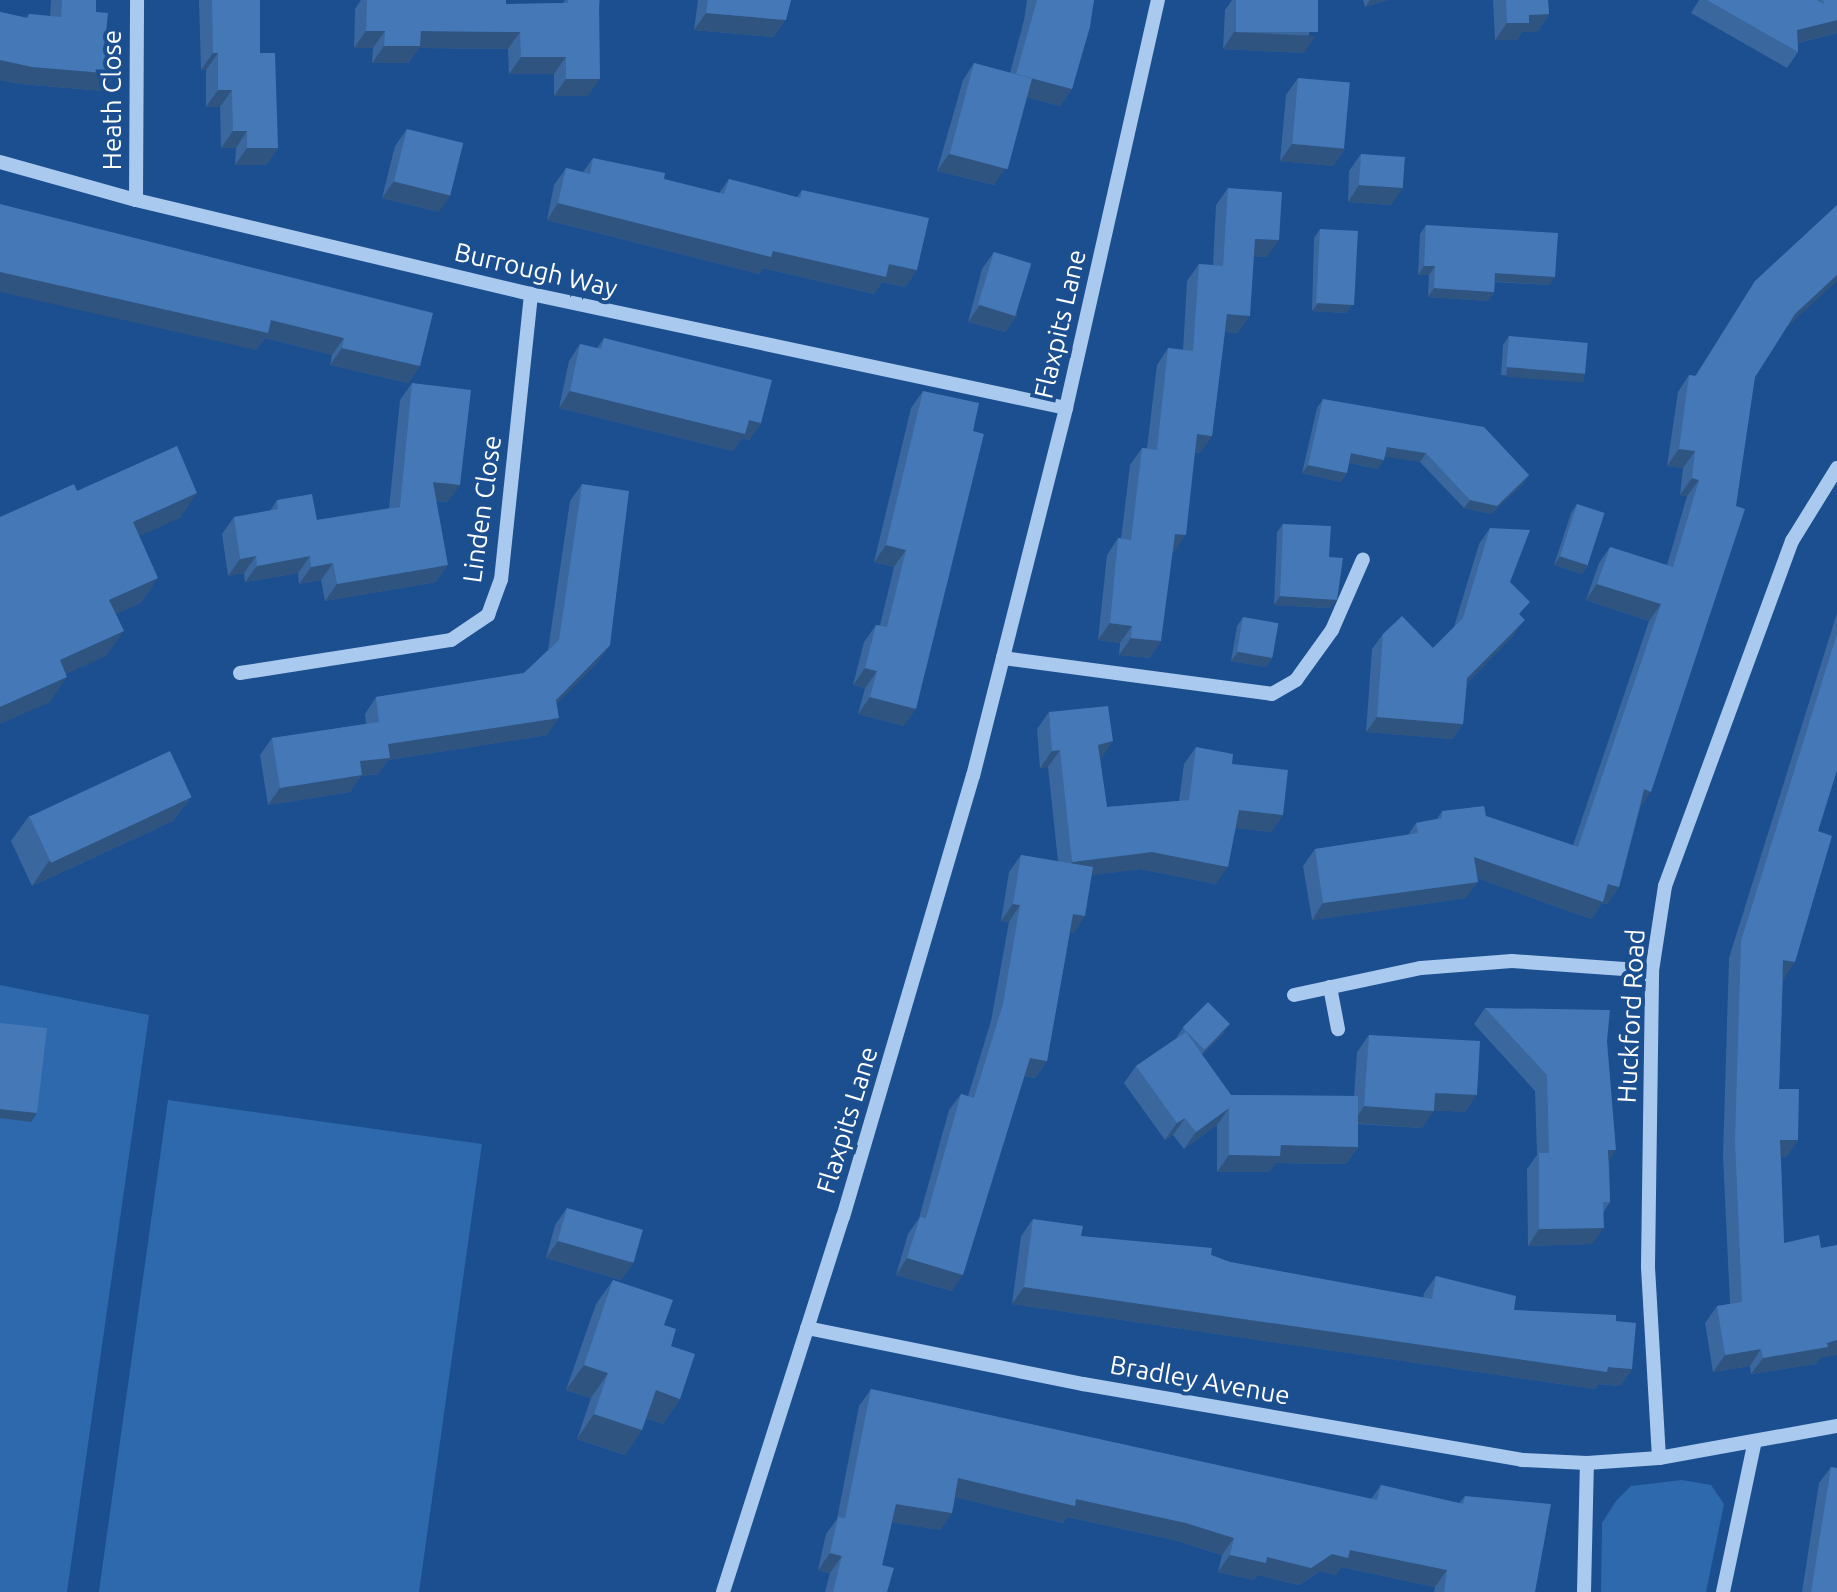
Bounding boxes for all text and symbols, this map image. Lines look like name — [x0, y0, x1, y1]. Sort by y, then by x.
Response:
street label: Heath Close — [96, 30, 128, 170]
street label: Burrough Way — [451, 236, 621, 304]
street label: Flaxpits Lane — [1028, 247, 1092, 401]
street label: Linden Close — [456, 433, 508, 585]
street label: Huckford Road — [1611, 928, 1651, 1104]
street label: Flaxpits Lane — [810, 1043, 884, 1197]
street label: Bradley Avenue — [1108, 1349, 1292, 1411]

